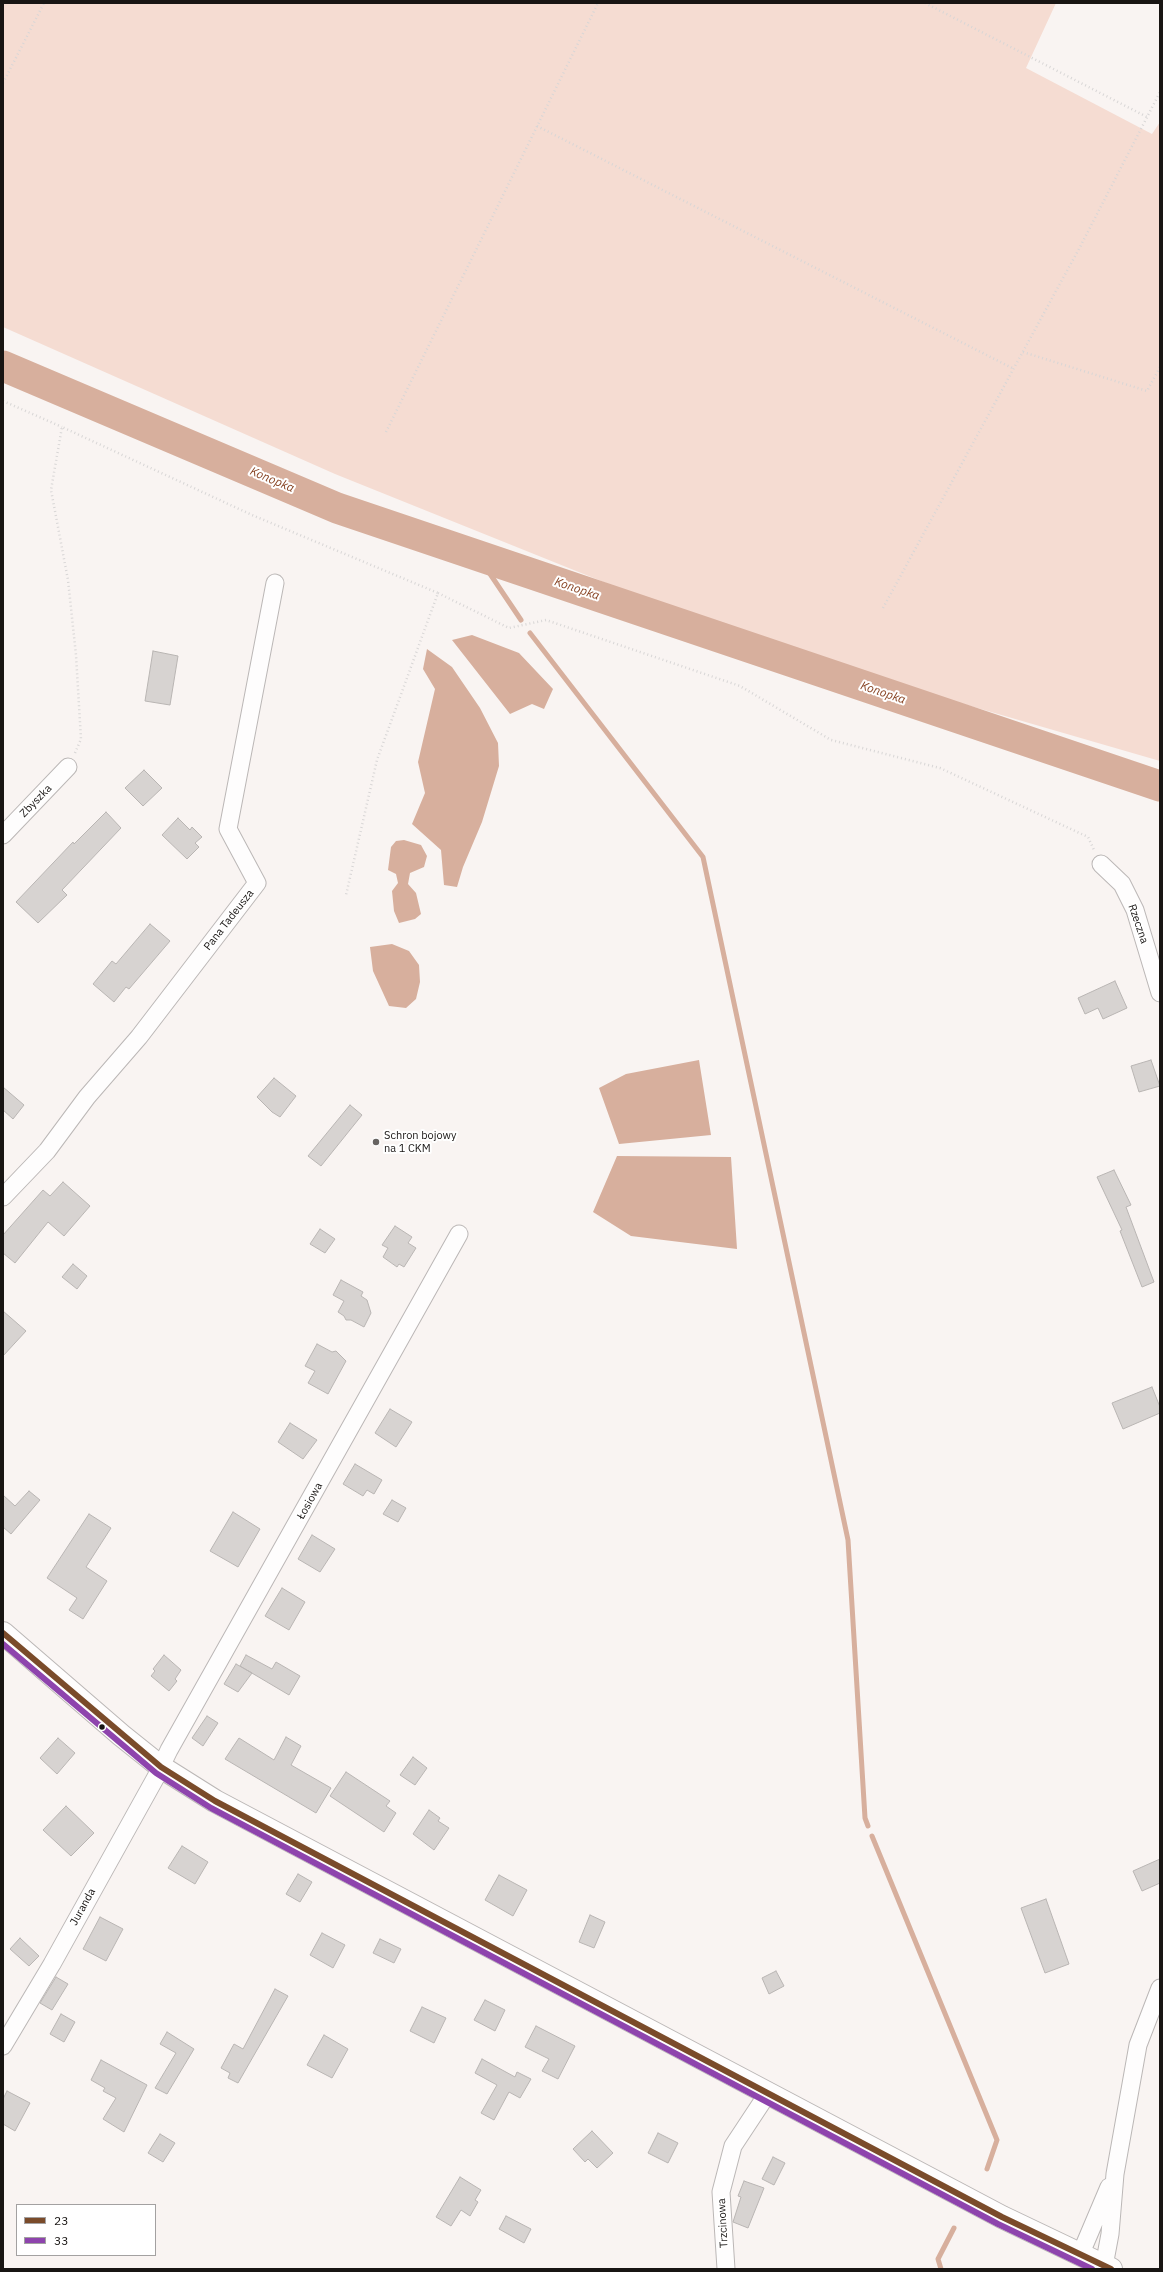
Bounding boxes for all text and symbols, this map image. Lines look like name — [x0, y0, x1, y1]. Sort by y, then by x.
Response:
water label: Konopka — [248, 464, 296, 496]
water label: Konopka — [553, 575, 601, 603]
water label: Konopka — [859, 679, 907, 707]
street label: Zbyszka — [17, 782, 55, 820]
street label: Pana Tadeusza — [201, 887, 257, 953]
street label: Rzeczna — [1125, 903, 1151, 945]
place label: Schron bojowy na 1 CKM — [384, 1129, 456, 1155]
marker: Schron bojowy na 1 CKM — [371, 1137, 381, 1147]
street label: Łosiowa — [295, 1480, 325, 1522]
unlabelled marker — [97, 1722, 107, 1732]
street label: Juranda — [67, 1886, 99, 1928]
street label: Trzcinowa — [715, 2198, 731, 2248]
legend — [16, 2204, 156, 2256]
text: 23 — [54, 2213, 68, 2228]
text: 33 — [54, 2233, 68, 2248]

